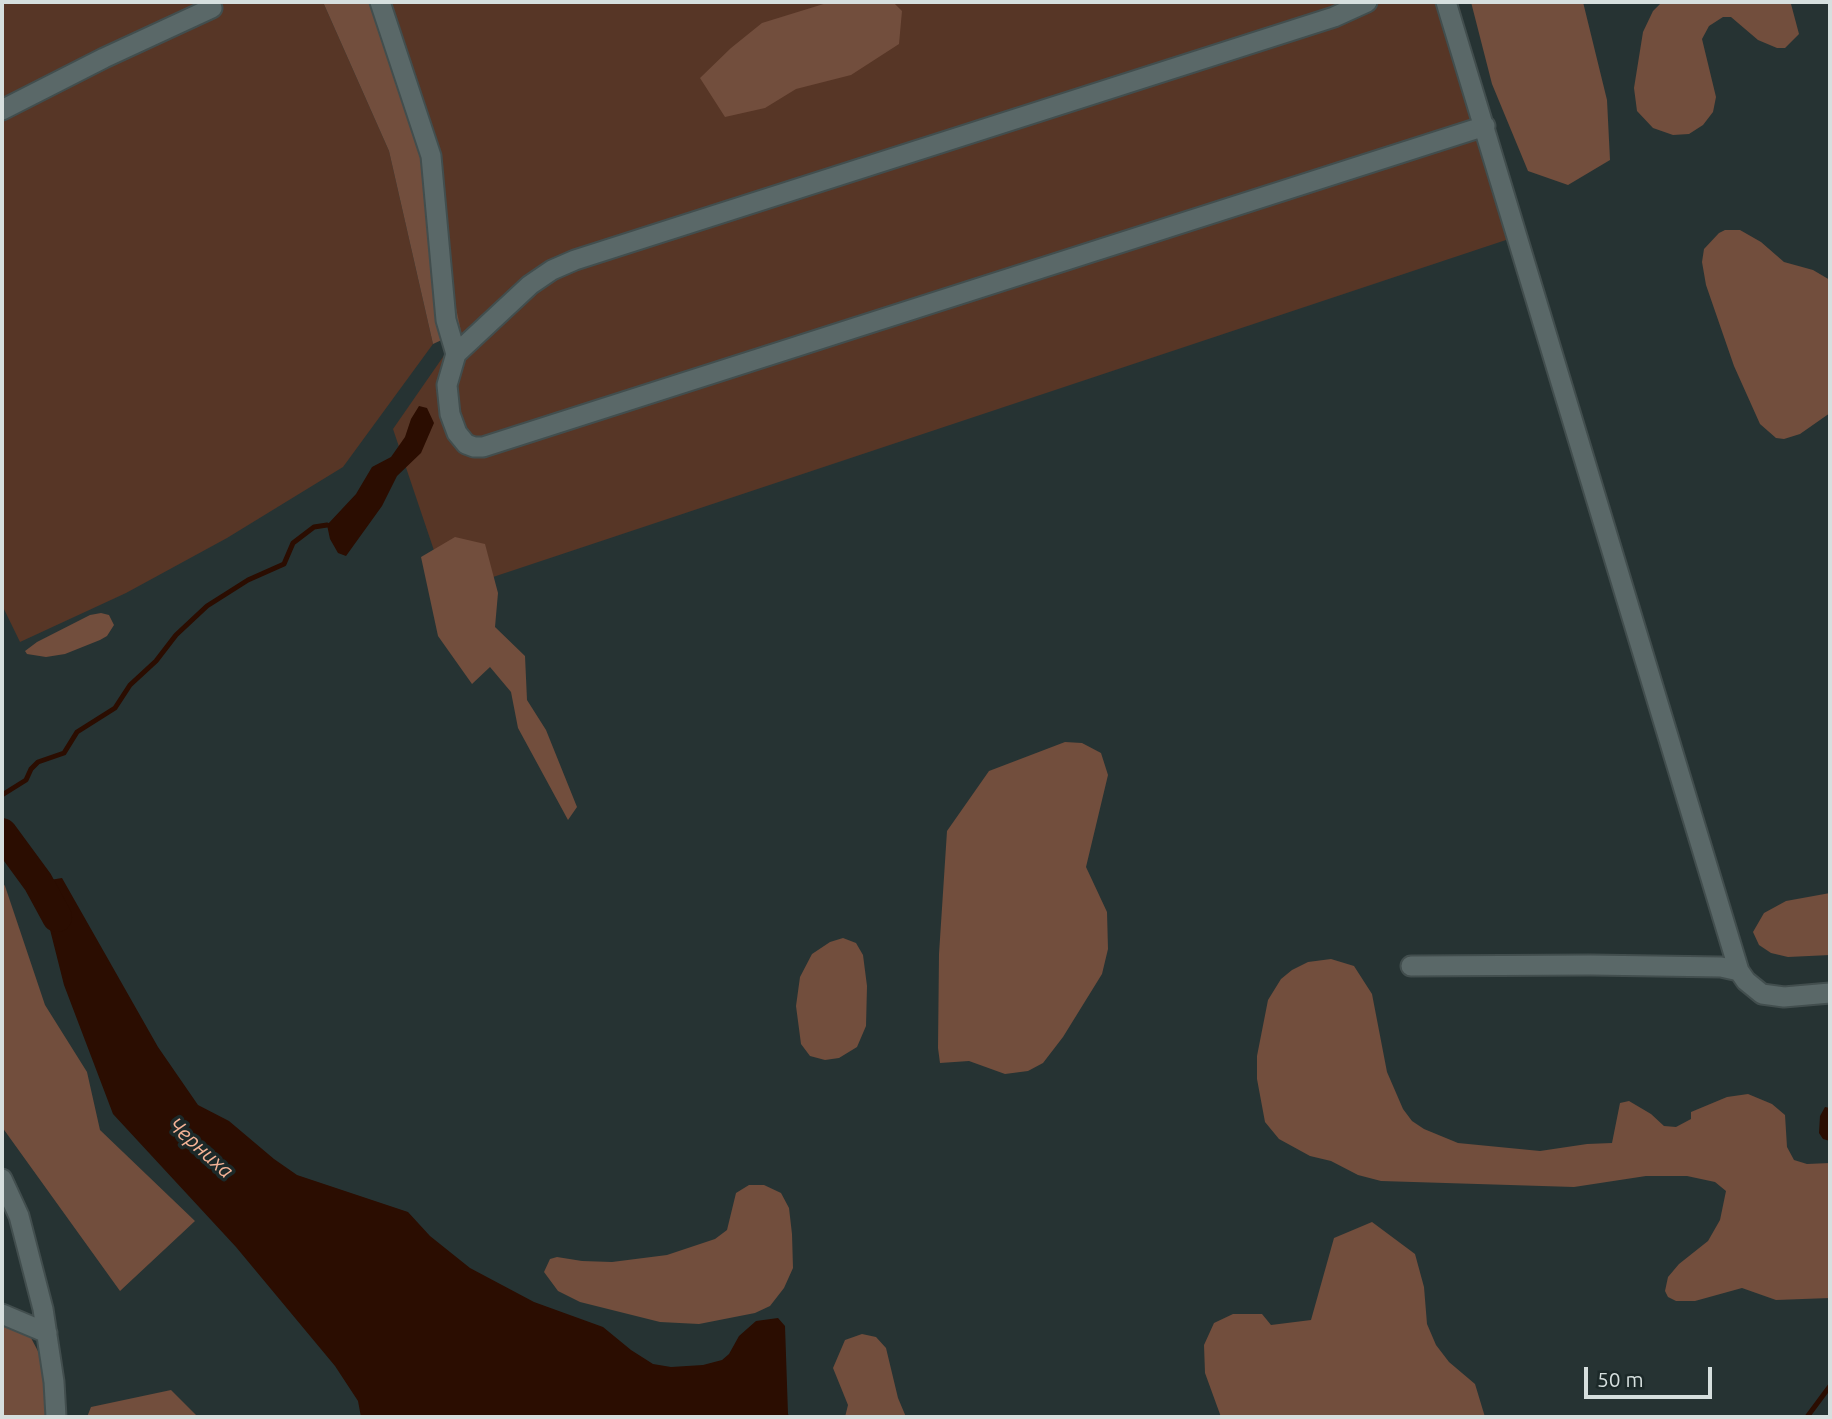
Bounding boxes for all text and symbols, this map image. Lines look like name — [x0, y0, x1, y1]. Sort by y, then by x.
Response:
water label: Черниха — [163, 1112, 239, 1184]
scale bar — [1587, 1352, 1715, 1396]
text: 50 m — [1597, 1367, 1644, 1391]

